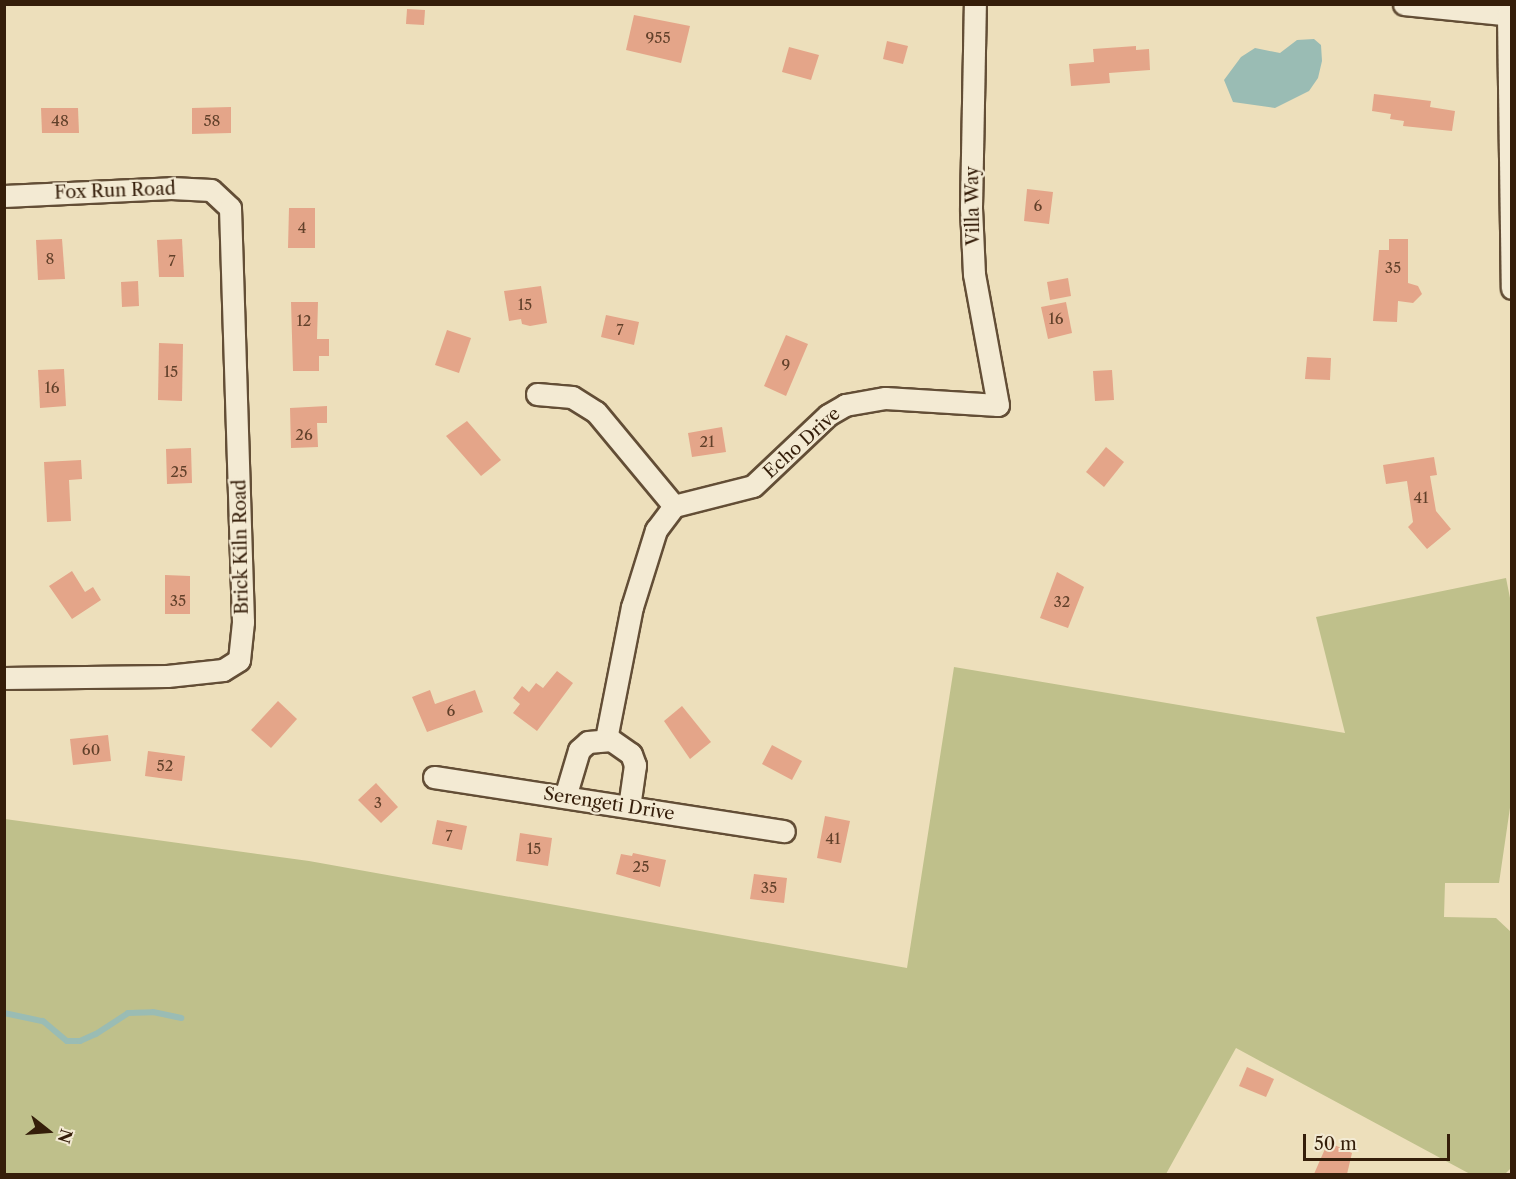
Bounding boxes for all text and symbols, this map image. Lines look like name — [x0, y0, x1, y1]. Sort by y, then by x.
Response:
house number: 955 — [645, 29, 671, 47]
house number: 48 — [51, 112, 69, 130]
house number: 58 — [203, 112, 221, 130]
street label: Villa Way — [961, 166, 985, 246]
street label: Fox Run Road — [54, 178, 176, 204]
house number: 6 — [1034, 197, 1042, 215]
house number: 4 — [298, 219, 306, 237]
house number: 8 — [46, 250, 54, 268]
house number: 7 — [168, 252, 176, 270]
house number: 35 — [1385, 259, 1401, 277]
house number: 15 — [518, 296, 532, 314]
house number: 16 — [1048, 310, 1064, 328]
house number: 12 — [297, 312, 311, 330]
house number: 7 — [616, 321, 624, 339]
house number: 9 — [782, 356, 790, 374]
house number: 15 — [164, 363, 178, 381]
house number: 16 — [44, 379, 60, 397]
street label: Echo Drive — [759, 403, 845, 483]
house number: 26 — [295, 426, 313, 444]
house number: 21 — [700, 433, 714, 451]
house number: 25 — [171, 463, 187, 481]
street label: Brick Kiln Road — [229, 479, 253, 615]
house number: 41 — [1414, 489, 1428, 507]
house number: 35 — [170, 592, 186, 610]
house number: 32 — [1054, 593, 1070, 611]
house number: 6 — [447, 702, 455, 720]
house number: 60 — [82, 741, 100, 759]
house number: 52 — [157, 757, 173, 775]
street label: Serengeti Drive — [542, 783, 676, 825]
house number: 3 — [374, 794, 382, 812]
house number: 7 — [445, 827, 453, 845]
house number: 41 — [826, 830, 840, 848]
house number: 15 — [527, 840, 541, 858]
house number: 25 — [633, 858, 649, 876]
house number: 35 — [761, 879, 777, 897]
north arrow — [18, 1101, 78, 1161]
scale bar — [1306, 1122, 1453, 1160]
text: N — [54, 1127, 77, 1146]
text: 50 m — [1314, 1133, 1357, 1155]

